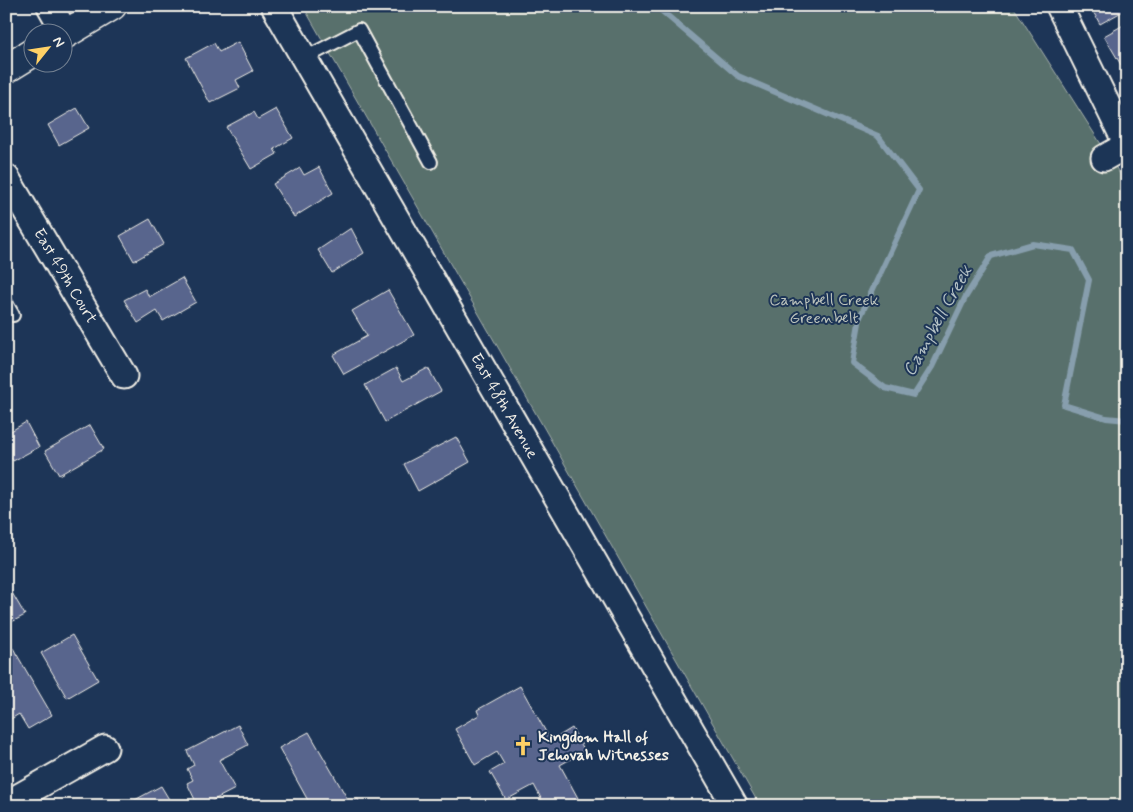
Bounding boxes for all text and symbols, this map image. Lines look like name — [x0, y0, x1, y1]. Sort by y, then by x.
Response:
north arrow — [22, 22, 72, 72]
text: N — [48, 33, 69, 51]
street label: East 49th Court — [28, 224, 102, 328]
water label: Campbell Creek — [898, 261, 979, 381]
park label: Campbell Creek Greenbelt — [769, 290, 879, 329]
street label: East 48th Avenue — [465, 349, 543, 463]
place label: Kingdom Hall of Jehovah Witnesses — [538, 727, 669, 766]
church icon: Kingdom Hall of Jehovah Witnesses — [512, 735, 534, 757]

